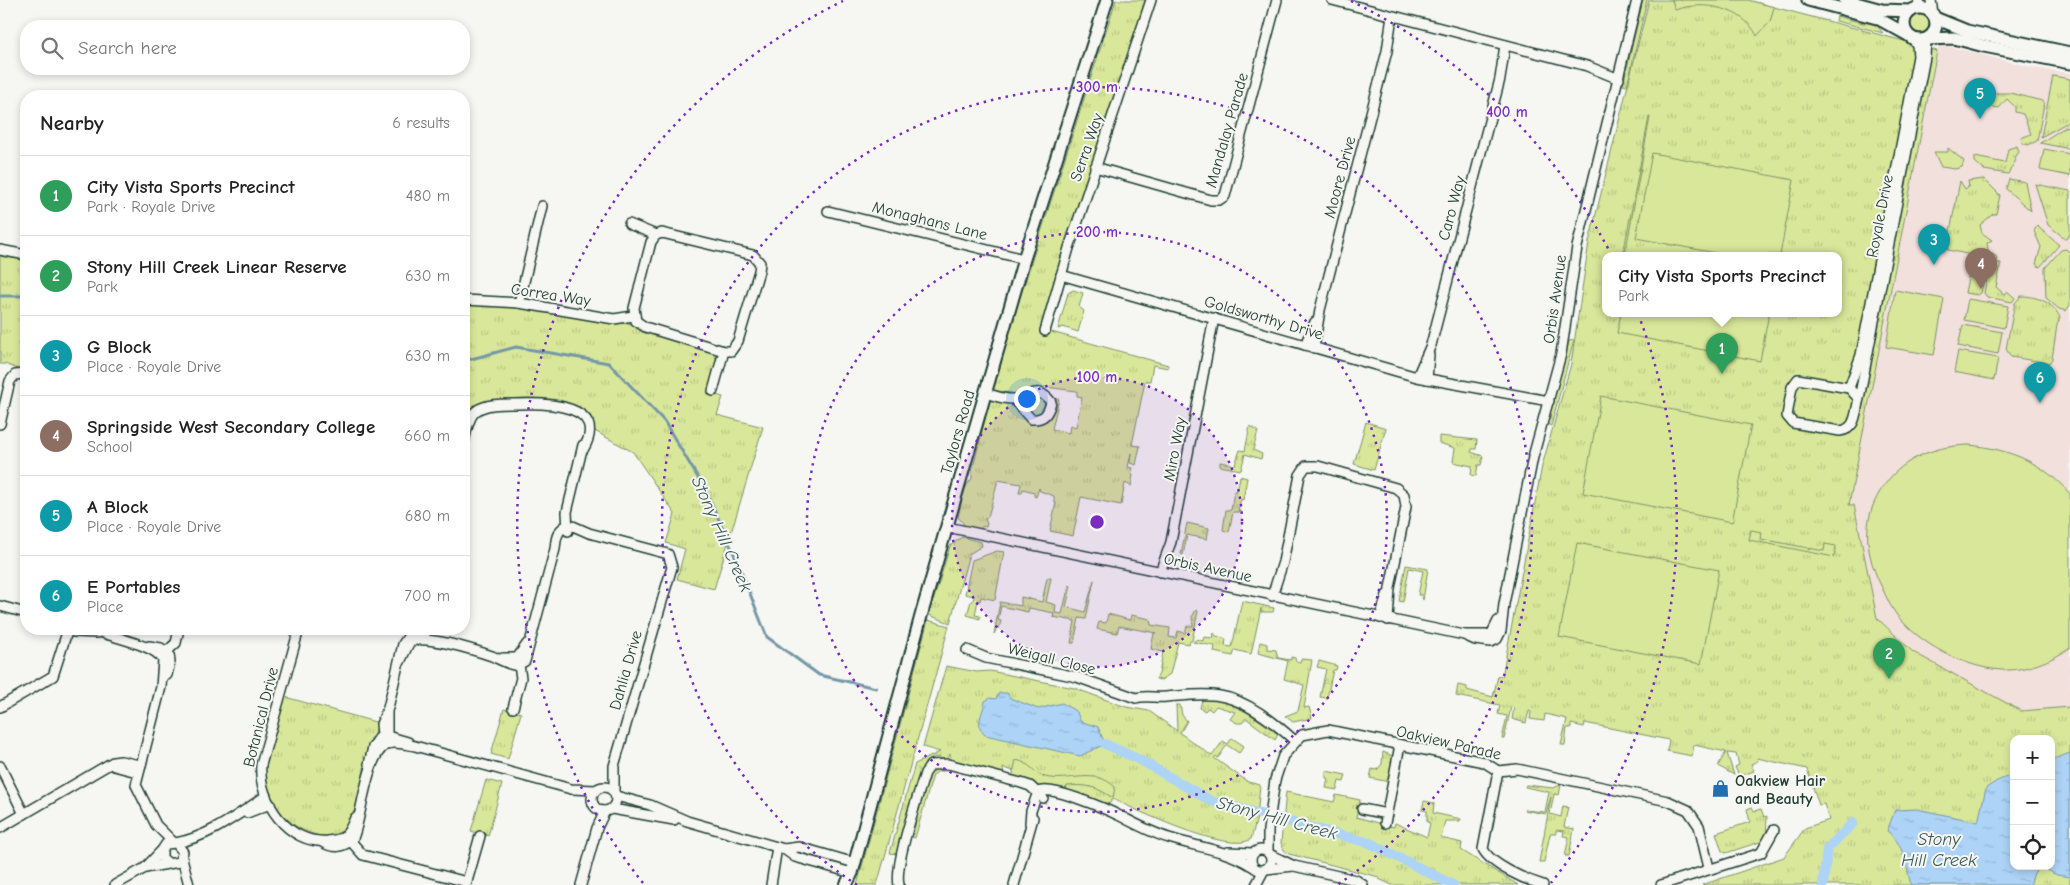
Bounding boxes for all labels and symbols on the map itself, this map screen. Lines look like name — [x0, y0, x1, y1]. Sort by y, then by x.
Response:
street label: Mandalay Parade — [1202, 71, 1252, 190]
text: 300 m — [1076, 78, 1118, 96]
pin: 5 — [1964, 78, 1996, 119]
text: 400 m — [1486, 103, 1528, 121]
street label: Serra Way — [1067, 110, 1107, 184]
street label: Moore Drive — [1320, 134, 1360, 220]
street label: Caro Way — [1435, 173, 1469, 243]
street label: Royale Drive — [1863, 173, 1897, 259]
street label: Monaghans Lane — [870, 198, 989, 244]
text: 200 m — [1076, 223, 1118, 241]
pin: 3 — [1918, 224, 1950, 265]
pin: 4 — [1965, 248, 1997, 289]
street label: Orbis Avenue — [1540, 254, 1570, 345]
street label: Correa Way — [510, 280, 593, 310]
street label: Goldsworthy Drive — [1202, 292, 1325, 344]
pin: 1 — [1706, 333, 1738, 374]
pin: 6 — [2024, 362, 2056, 403]
text: 100 m — [1077, 368, 1117, 386]
your location — [1014, 386, 1040, 412]
street label: Taylors Road — [937, 388, 979, 477]
street label: Miro Way — [1160, 415, 1190, 483]
water label: Stony Hill Creek — [687, 473, 757, 595]
centre of rings — [1088, 513, 1106, 531]
street label: Orbis Avenue — [1162, 550, 1253, 586]
street label: Dahlia Drive — [606, 628, 646, 712]
pin: 2 — [1873, 638, 1905, 679]
street label: Weigall Close — [1006, 639, 1098, 679]
street label: Botanical Drive — [240, 665, 282, 769]
street label: Oakview Parade — [1395, 722, 1503, 764]
place label: Oakview Hair and Beauty — [1735, 772, 1826, 808]
shop icon: Oakview Hair and Beauty — [1711, 779, 1731, 799]
water label: Stony Hill Creek — [1214, 792, 1340, 845]
water label: Stony Hill Creek — [1901, 829, 1977, 871]

